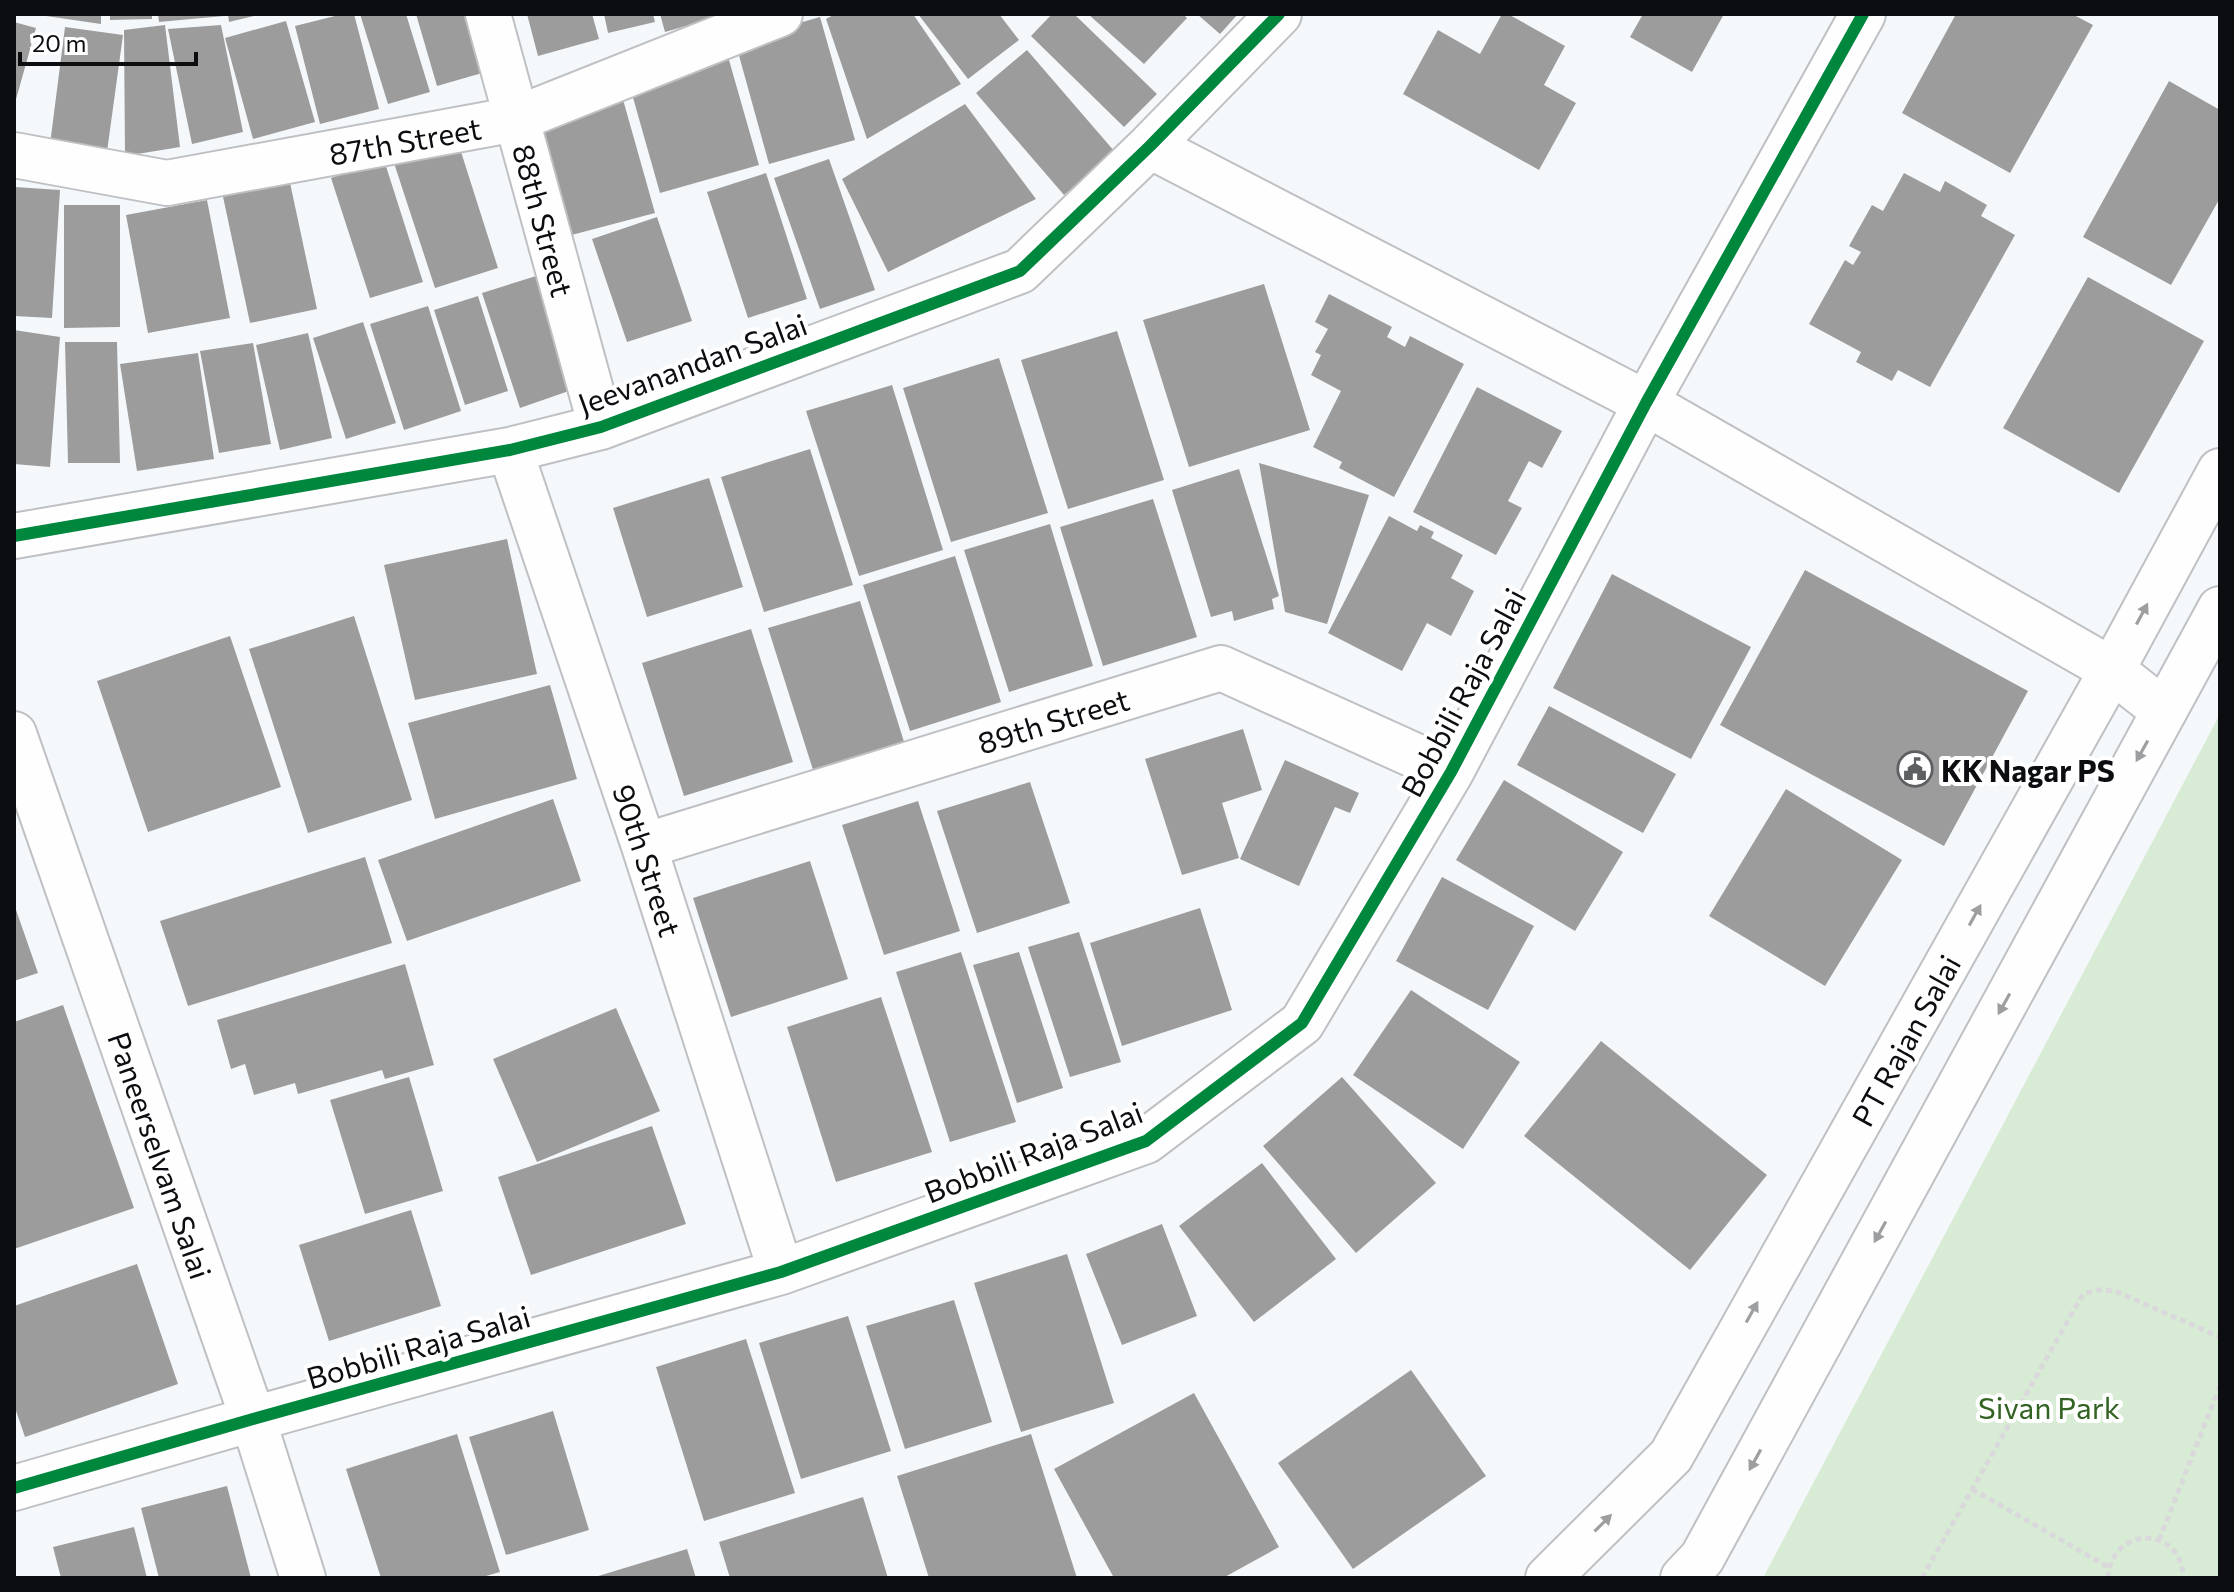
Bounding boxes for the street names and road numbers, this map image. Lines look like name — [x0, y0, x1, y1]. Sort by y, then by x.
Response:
street label: 87th Street — [326, 108, 484, 172]
street label: 88th Street — [506, 140, 582, 300]
street label: Jeevanandan Salai — [572, 304, 812, 422]
street label: Bobbili Raja Salai — [1392, 581, 1532, 803]
street label: 89th Street — [973, 679, 1133, 761]
street label: 90th Street — [606, 779, 690, 941]
street label: PT Rajan Salai — [1843, 948, 1967, 1132]
street label: Paneerselvam Salai — [101, 1027, 221, 1283]
street label: Bobbili Raja Salai — [919, 1092, 1147, 1210]
street label: Bobbili Raja Salai — [302, 1296, 534, 1396]

